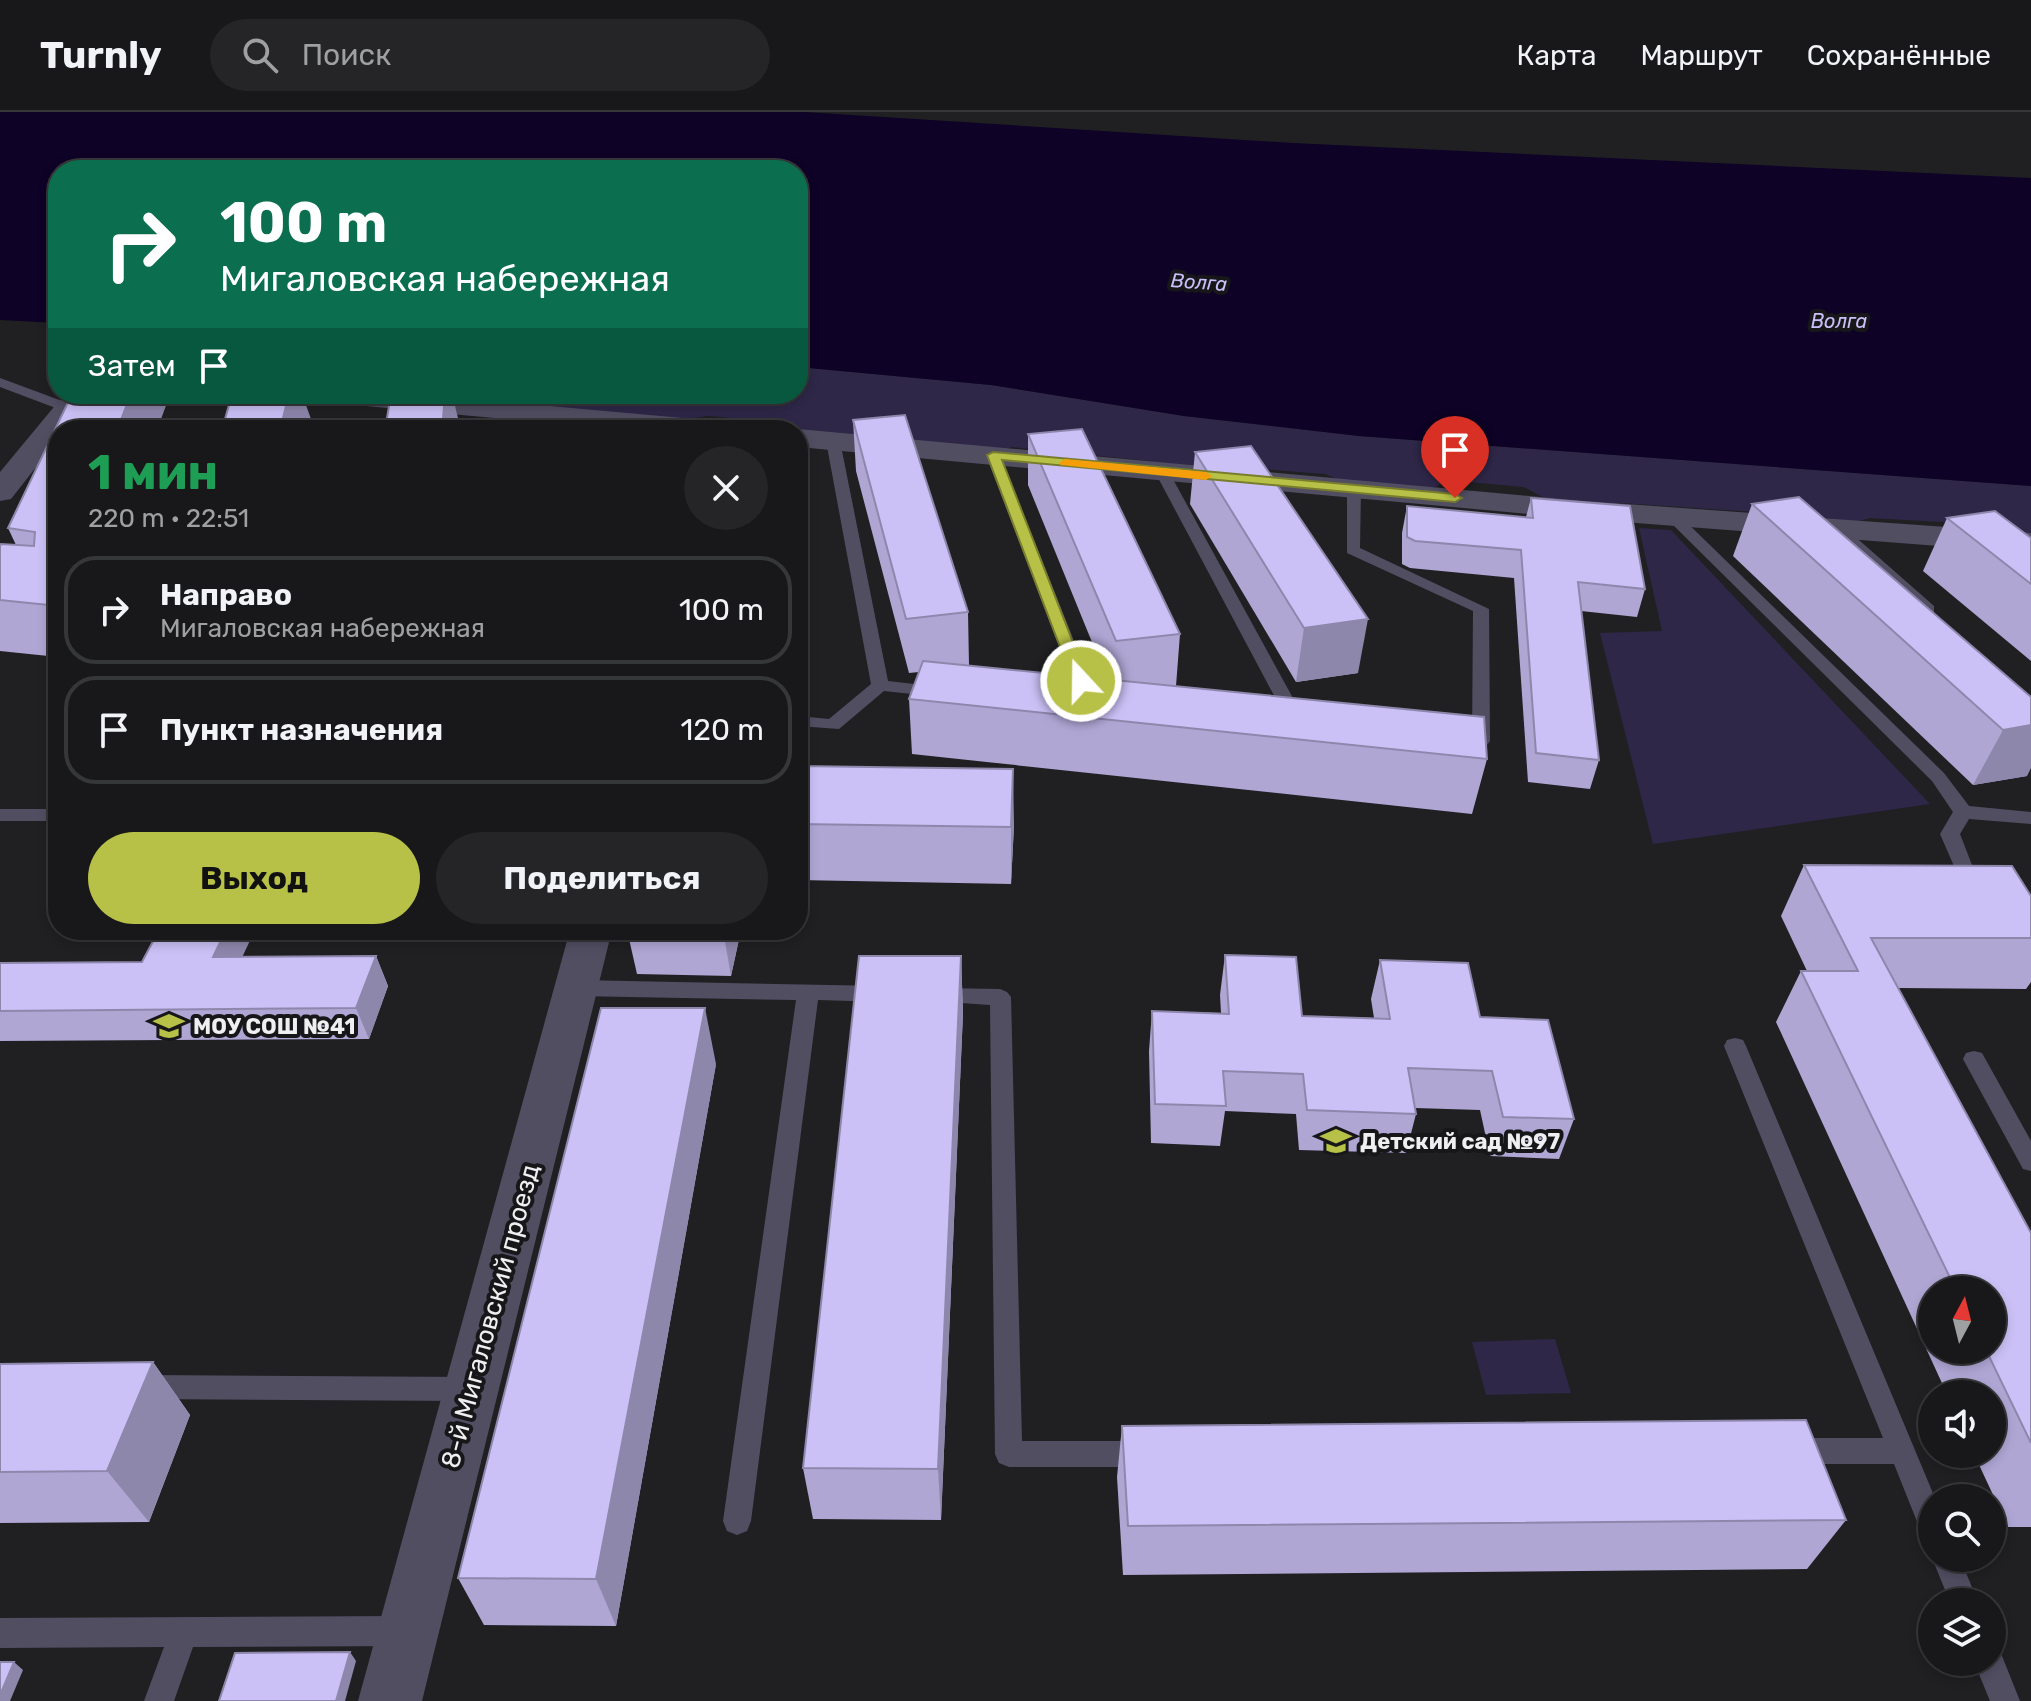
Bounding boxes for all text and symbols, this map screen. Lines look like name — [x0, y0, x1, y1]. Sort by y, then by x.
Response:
search box — [210, 19, 770, 91]
text: Turnly — [40, 32, 162, 78]
icon: search — [238, 33, 282, 77]
text: Поиск — [302, 37, 391, 73]
text: Карта — [1517, 39, 1596, 72]
text: Маршрут — [1640, 39, 1763, 72]
text: Сохранённые — [1807, 39, 1991, 72]
text: 100 m — [220, 190, 387, 256]
icon: right — [88, 192, 192, 296]
text: Мигаловская набережная — [220, 257, 670, 300]
water label: Волга — [1170, 268, 1228, 296]
water label: Волга — [1811, 309, 1868, 333]
icon: arrive — [192, 344, 236, 388]
text: Затем — [88, 348, 176, 384]
pin — [1421, 416, 1489, 498]
icon: arrive — [1433, 428, 1477, 472]
text: 1 мин — [88, 444, 218, 501]
button: close — [684, 446, 768, 530]
text: 220 m · 22:51 — [88, 503, 249, 534]
text: Направо — [160, 577, 292, 613]
icon: right — [92, 588, 136, 632]
text: 100 m — [679, 592, 764, 628]
text: Мигаловская набережная — [160, 613, 485, 644]
position arrow — [1039, 639, 1123, 723]
icon: arrive — [92, 708, 136, 752]
text: Пункт назначения — [160, 712, 443, 748]
text: 120 m — [680, 712, 764, 748]
button: Выход — [88, 832, 420, 924]
button: Поделиться — [436, 832, 768, 924]
school or university icon: МОУ СОШ №41 — [152, 1009, 186, 1043]
place label: МОУ СОШ №41 — [193, 1013, 355, 1040]
school or university icon: Детский сад №97 — [1319, 1124, 1353, 1158]
place label: Детский сад №97 — [1360, 1128, 1560, 1155]
street label: 8-й Мигаловский проезд — [435, 1161, 546, 1472]
north arrow — [1918, 1276, 2006, 1364]
map controls — [1918, 1276, 2006, 1676]
button: sound — [1918, 1380, 2006, 1468]
button: search — [1918, 1484, 2006, 1572]
button: layers — [1918, 1588, 2006, 1676]

